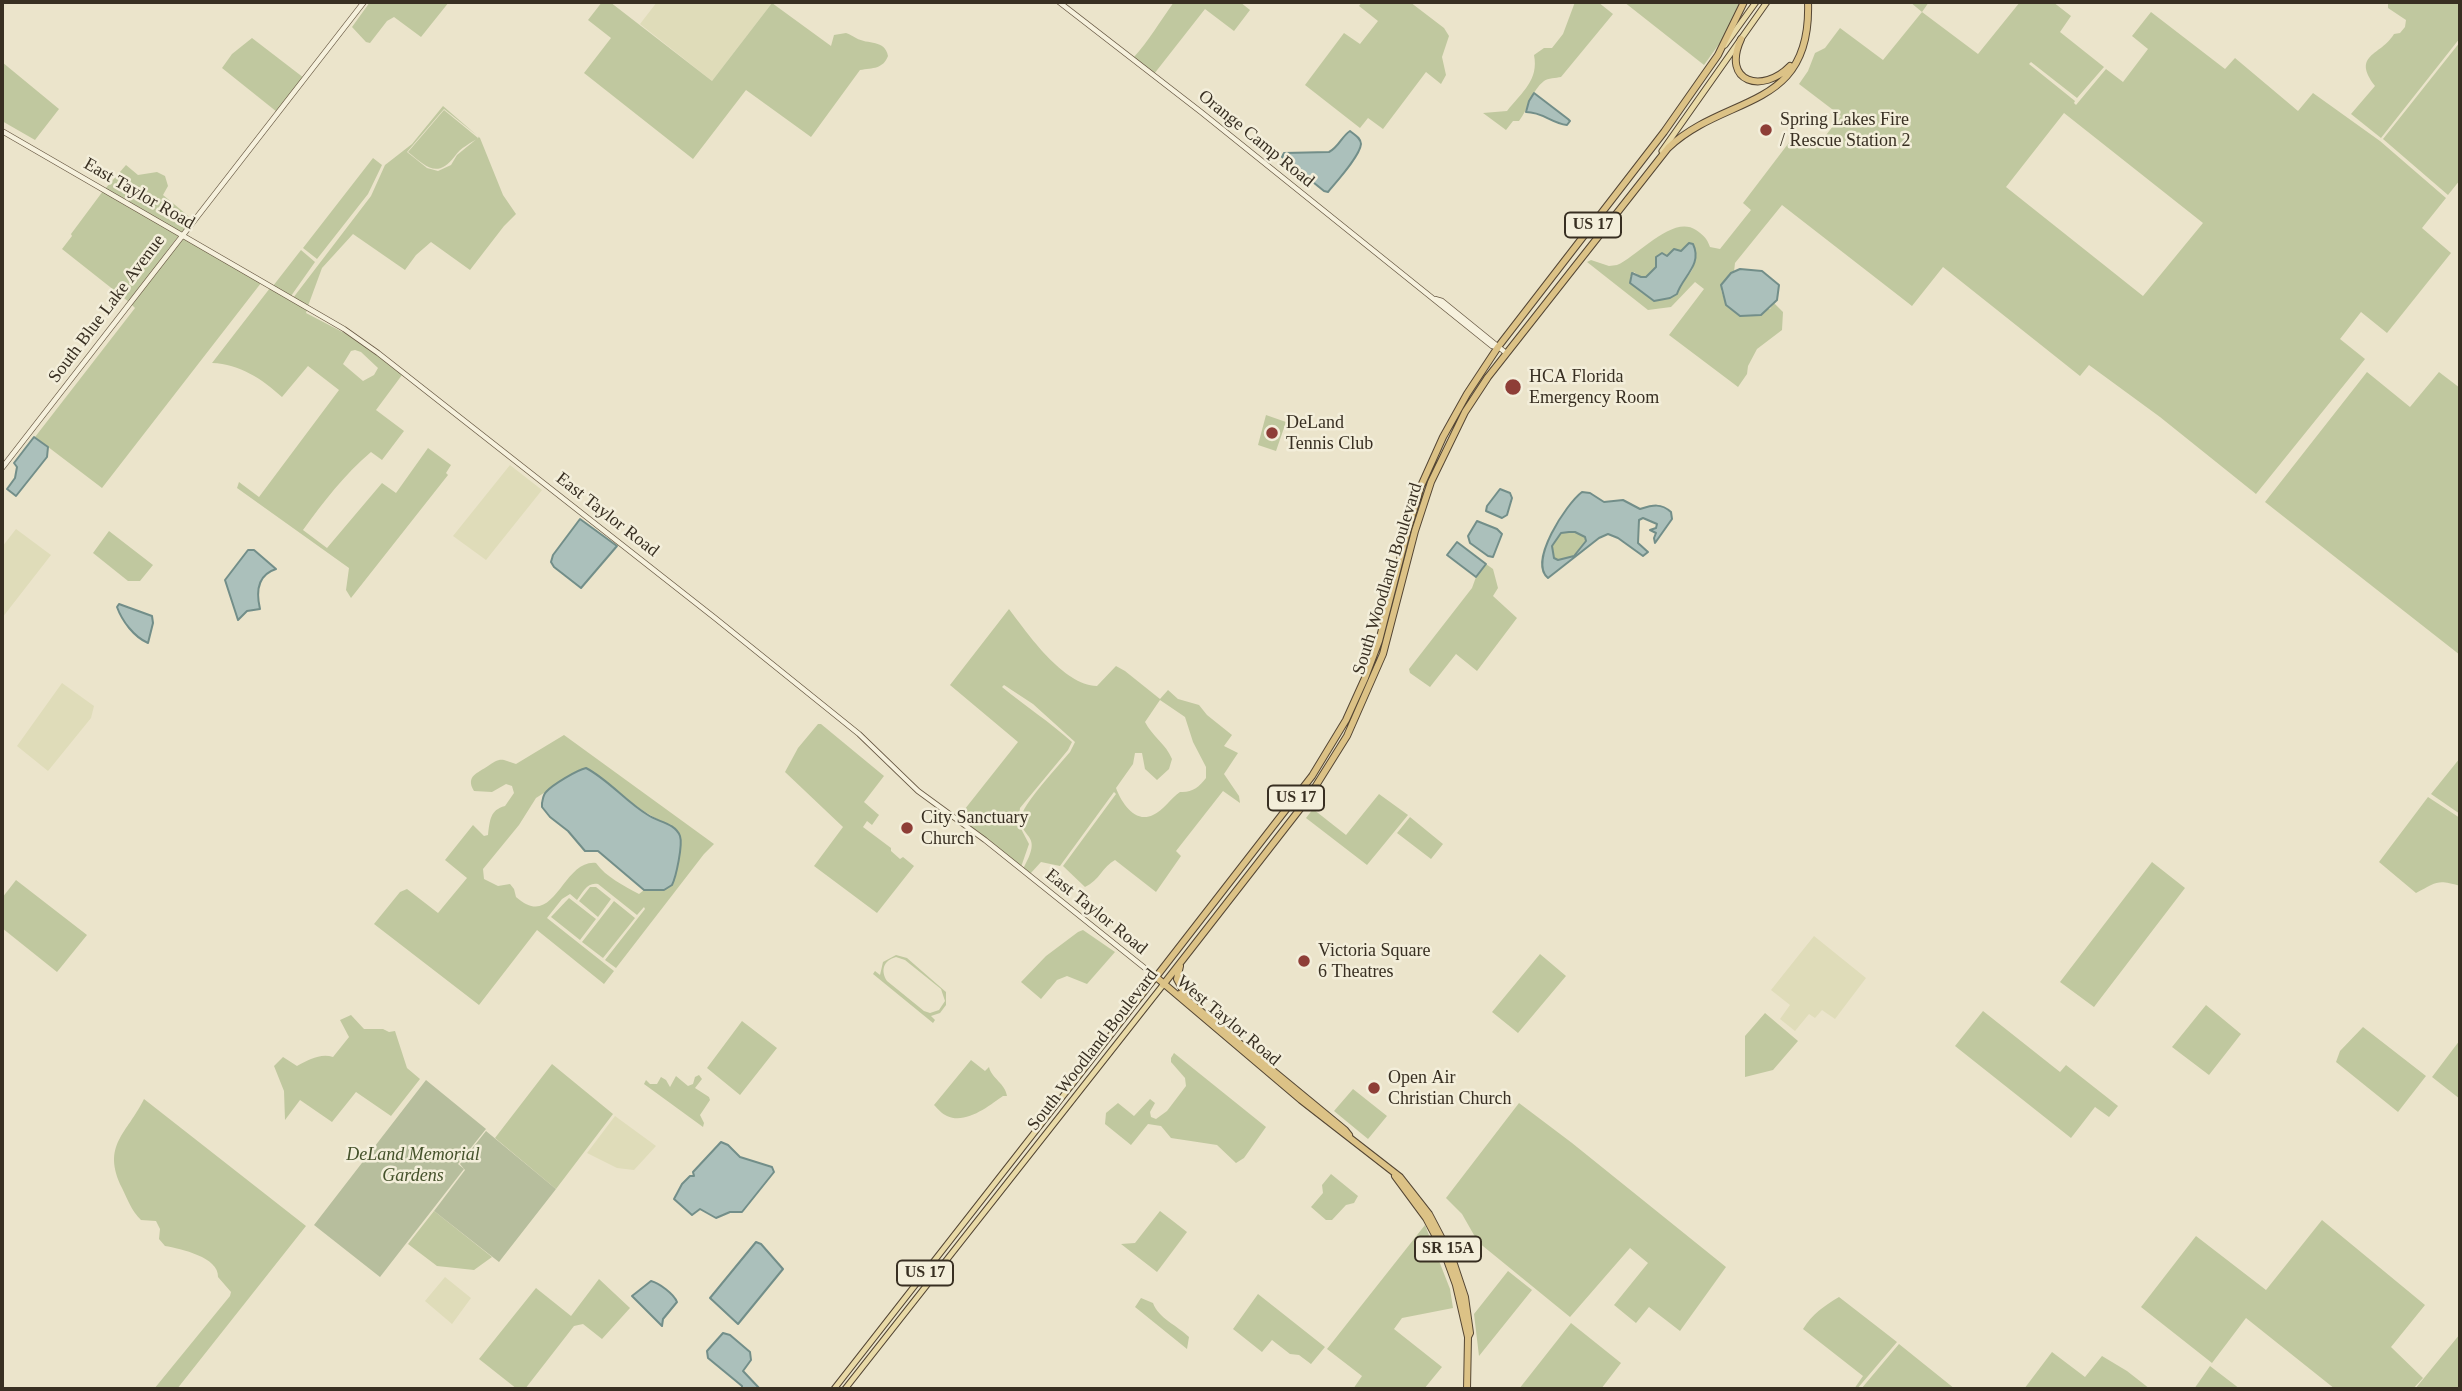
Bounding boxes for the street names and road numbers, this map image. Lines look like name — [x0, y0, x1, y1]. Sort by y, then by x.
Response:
street label: Orange Camp Road — [1194, 86, 1318, 192]
street label: East Taylor Road — [80, 153, 198, 235]
road number: US 17 — [1565, 213, 1621, 238]
street label: South Blue Lake Avenue — [44, 231, 170, 387]
street label: East Taylor Road — [551, 468, 663, 562]
street label: South Woodland Boulevard — [1349, 480, 1427, 678]
road number: US 17 — [1268, 786, 1324, 810]
street label: East Taylor Road — [1041, 864, 1151, 960]
street label: South Woodland Boulevard — [1023, 965, 1163, 1135]
street label: West Taylor Road — [1172, 971, 1284, 1071]
road number: SR 15A — [1415, 1236, 1481, 1261]
road number: US 17 — [897, 1260, 953, 1286]

